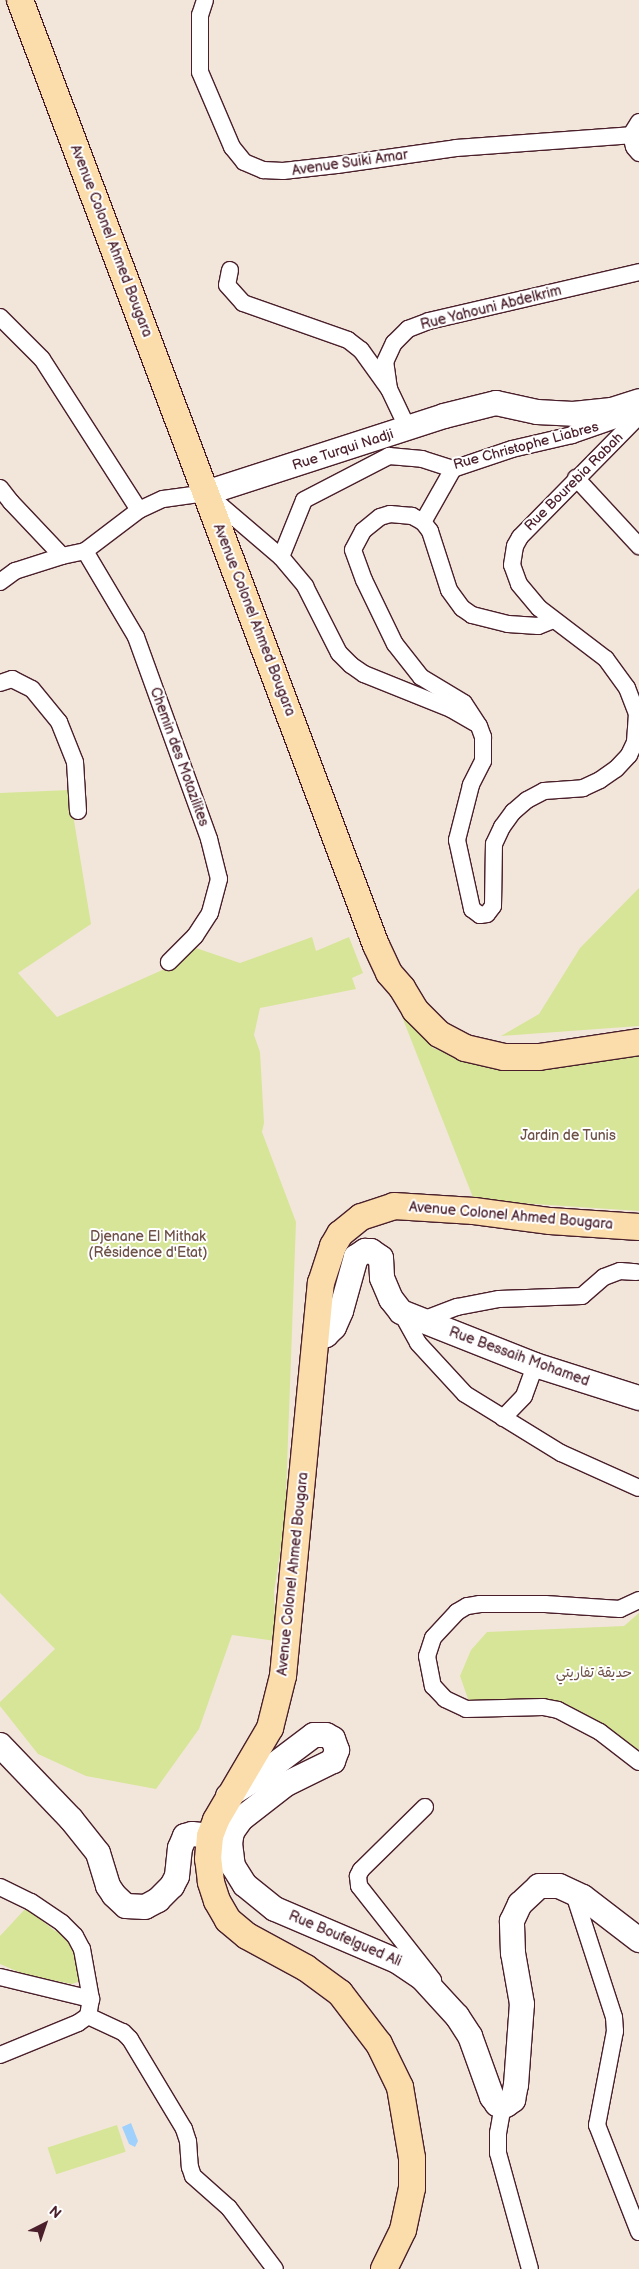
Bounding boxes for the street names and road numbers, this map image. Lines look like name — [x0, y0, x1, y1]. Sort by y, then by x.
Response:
street label: Avenue Colonel Ahmed Bougara — [66, 142, 156, 340]
street label: Avenue Suiki Amar — [291, 147, 409, 179]
street label: Rue Yahouni Abdelkrim — [418, 282, 564, 334]
street label: Rue Christophe Liabres — [452, 419, 600, 473]
street label: Rue Turqui Nadji — [290, 426, 396, 474]
street label: Rue Bourebia Rabah — [521, 429, 627, 535]
street label: Avenue Colonel Ahmed Bougara — [209, 521, 299, 719]
street label: Chemin des Motazilites — [146, 685, 212, 829]
street label: Avenue Colonel Ahmed Bougara — [408, 1199, 614, 1233]
street label: Rue Bessaih Mohamed — [447, 1324, 591, 1390]
street label: Avenue Colonel Ahmed Bougara — [274, 1471, 312, 1677]
street label: Rue Boufelgued Ali — [286, 1908, 404, 1970]

